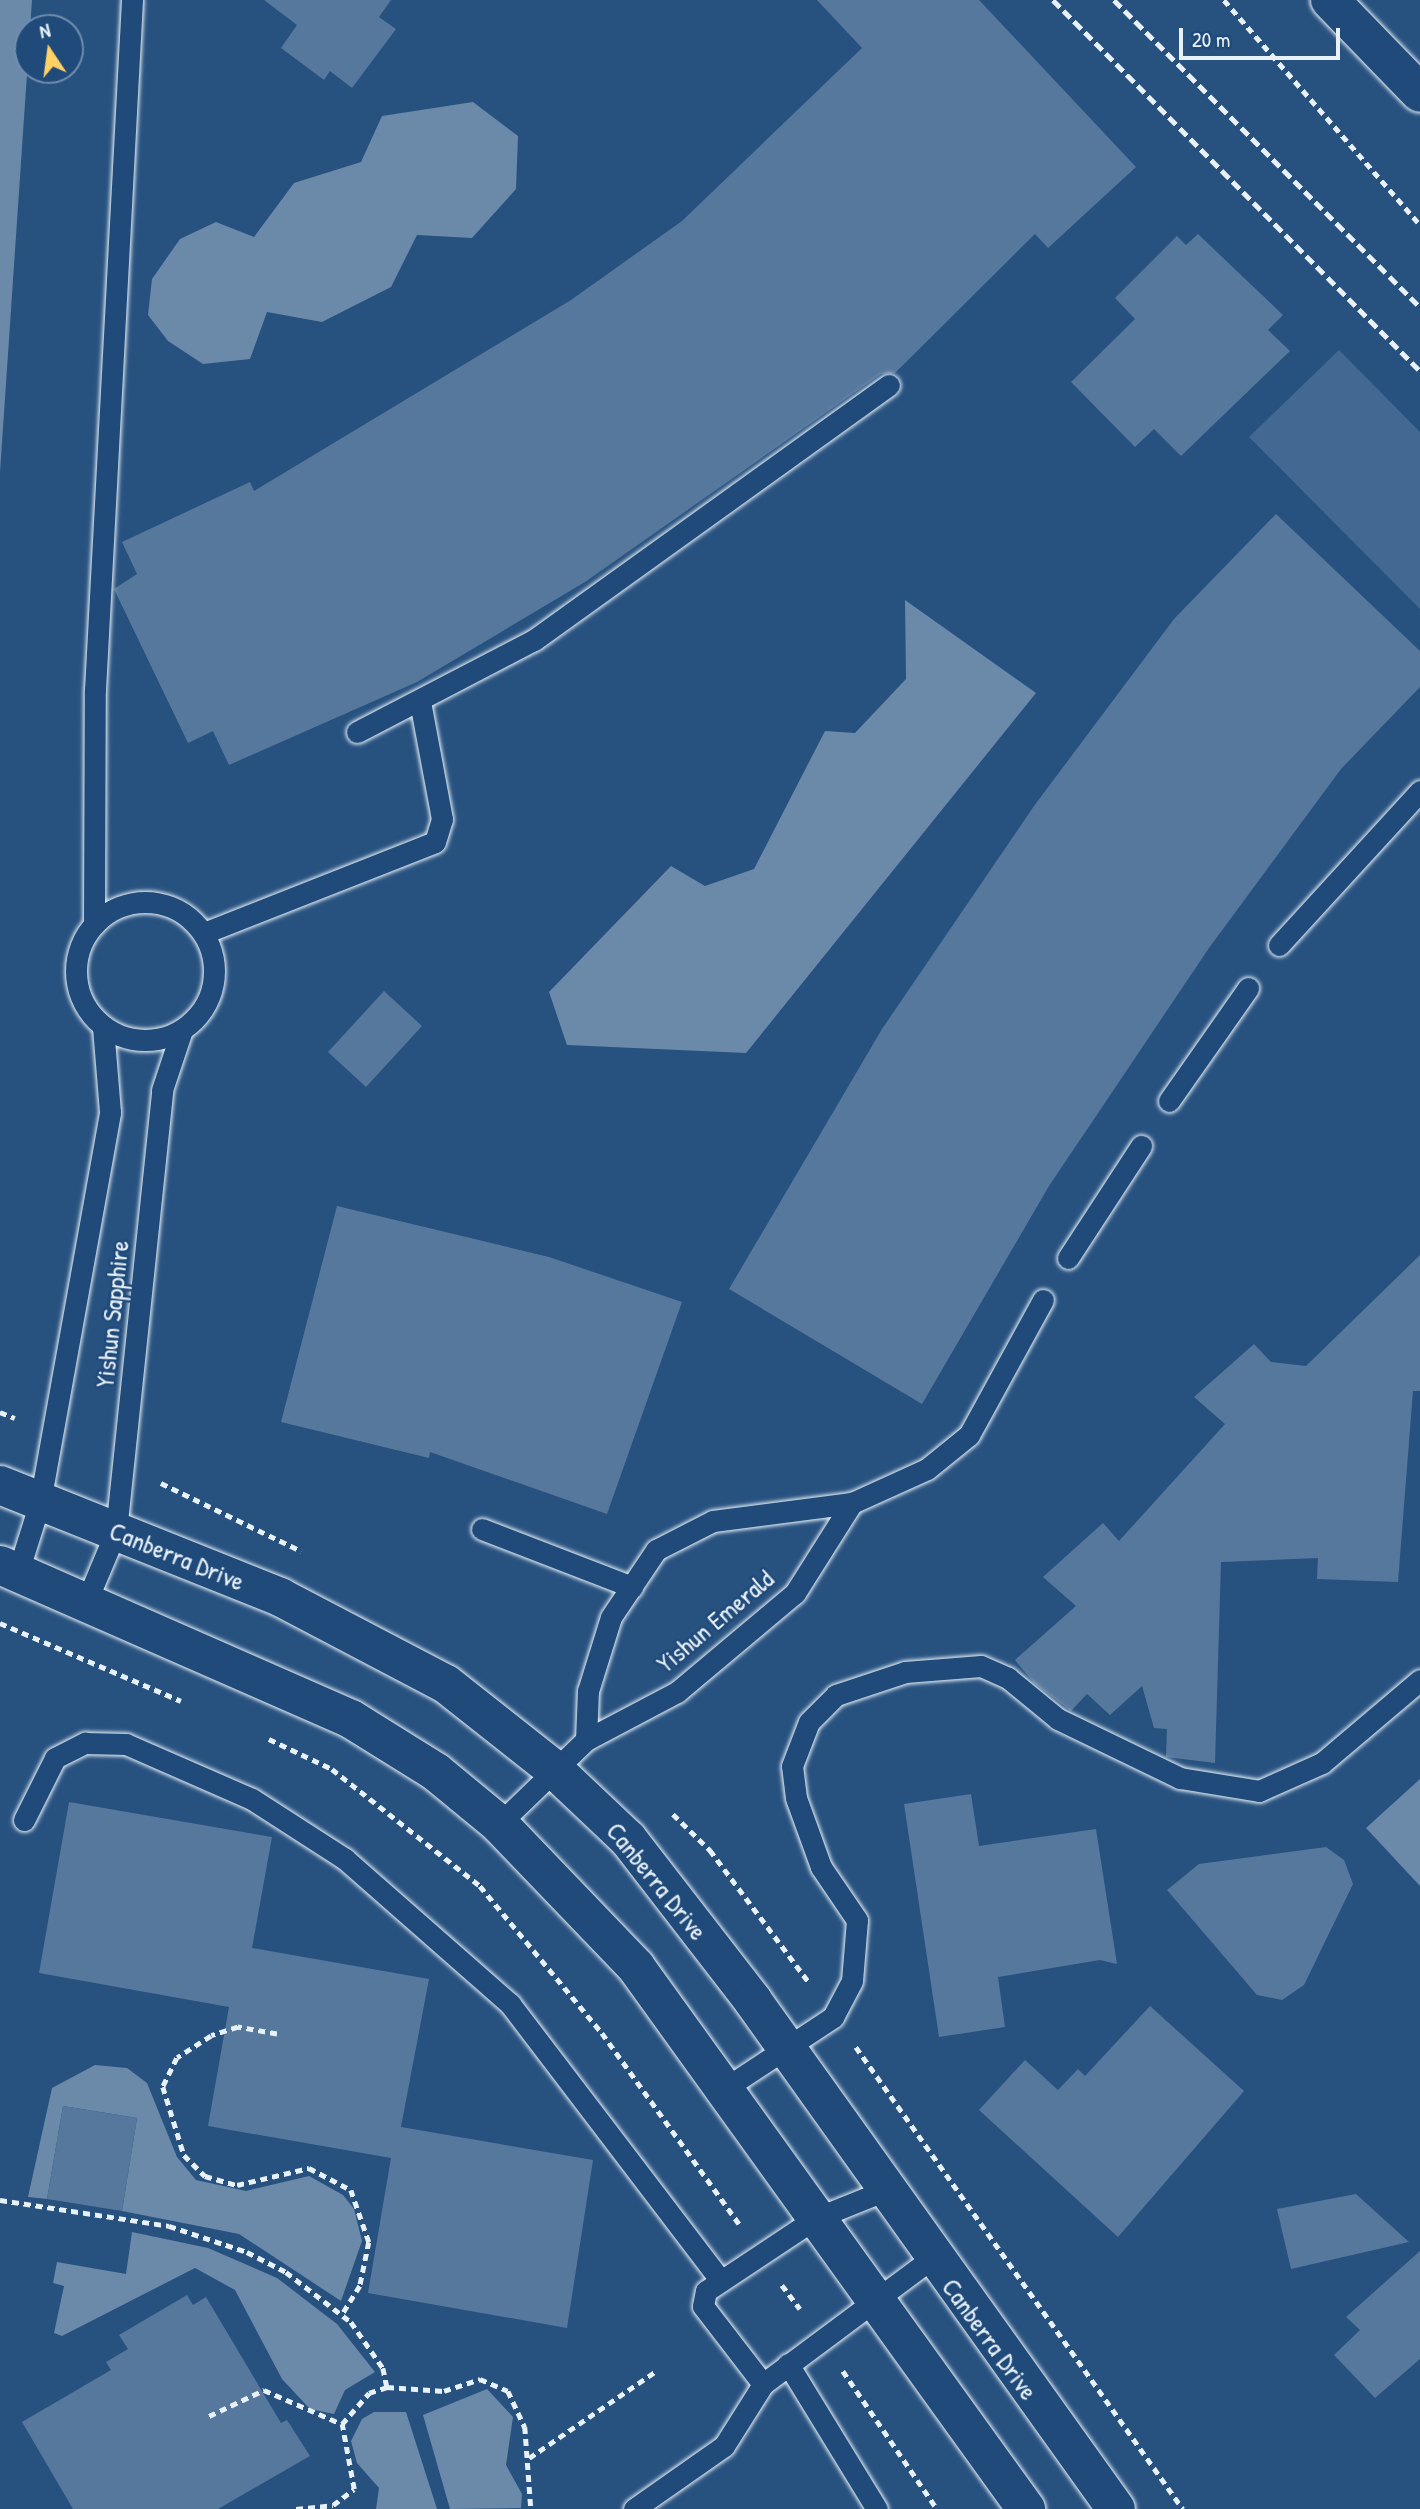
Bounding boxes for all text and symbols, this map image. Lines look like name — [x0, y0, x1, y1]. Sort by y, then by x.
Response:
north arrow — [14, 14, 84, 84]
scale bar — [1182, 14, 1343, 58]
text: N — [37, 17, 53, 44]
text: 20 m — [1192, 25, 1230, 54]
street label: Yishun Sapphire — [89, 1239, 135, 1389]
street label: Canberra Drive — [105, 1515, 249, 1597]
street label: Yishun Emerald — [650, 1563, 780, 1679]
street label: Canberra Drive — [600, 1816, 714, 1946]
street label: Canberra Drive — [936, 2272, 1044, 2406]

